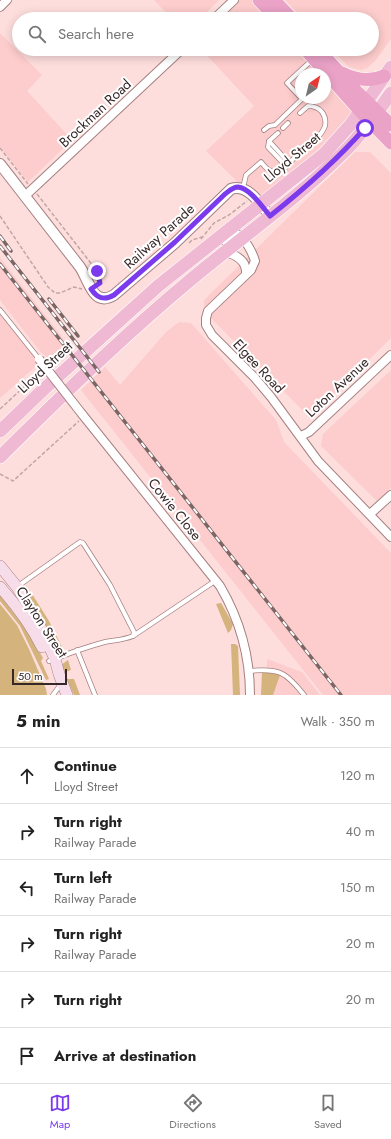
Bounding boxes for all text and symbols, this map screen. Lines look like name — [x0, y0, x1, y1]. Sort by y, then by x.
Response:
search box — [12, 12, 379, 56]
icon: search — [26, 23, 48, 45]
text: Search here — [58, 23, 134, 45]
north arrow — [295, 68, 331, 104]
street label: Brockman Road — [54, 74, 136, 152]
route start — [356, 119, 374, 137]
street label: Lloyd Street — [259, 127, 325, 187]
street label: Railway Parade — [119, 199, 199, 273]
route end — [88, 262, 106, 280]
street label: Elgee Road — [229, 334, 289, 398]
street label: Lloyd Street — [13, 336, 77, 398]
street label: Loton Avenue — [301, 352, 373, 422]
street label: Cowie Close — [144, 474, 206, 544]
street label: Clayton Street — [11, 582, 73, 662]
scale bar — [12, 667, 67, 686]
text: 50 m — [18, 668, 43, 684]
text: 5 min — [16, 709, 60, 733]
text: Walk · 350 m — [300, 712, 375, 731]
text: Continue — [54, 755, 117, 777]
icon: ahead — [16, 765, 38, 787]
text: 120 m — [340, 766, 375, 785]
text: Lloyd Street — [54, 777, 118, 796]
text: Turn right — [54, 811, 122, 833]
icon: right — [16, 821, 38, 843]
text: 40 m — [346, 822, 375, 841]
text: Railway Parade — [54, 833, 136, 852]
text: Turn left — [54, 867, 112, 889]
icon: left — [16, 877, 38, 899]
text: 150 m — [340, 878, 375, 897]
text: Railway Parade — [54, 889, 136, 908]
text: Turn right — [54, 923, 122, 945]
icon: right — [16, 933, 38, 955]
text: 20 m — [346, 934, 375, 953]
text: Railway Parade — [54, 945, 136, 964]
icon: right — [16, 989, 38, 1011]
text: Turn right — [54, 989, 122, 1011]
text: 20 m — [346, 990, 375, 1009]
icon: arrive — [16, 1045, 38, 1067]
text: Arrive at destination — [54, 1045, 196, 1067]
tab: Map — [49, 1092, 71, 1132]
tab: Directions — [169, 1092, 216, 1132]
tab: Saved — [314, 1092, 342, 1132]

